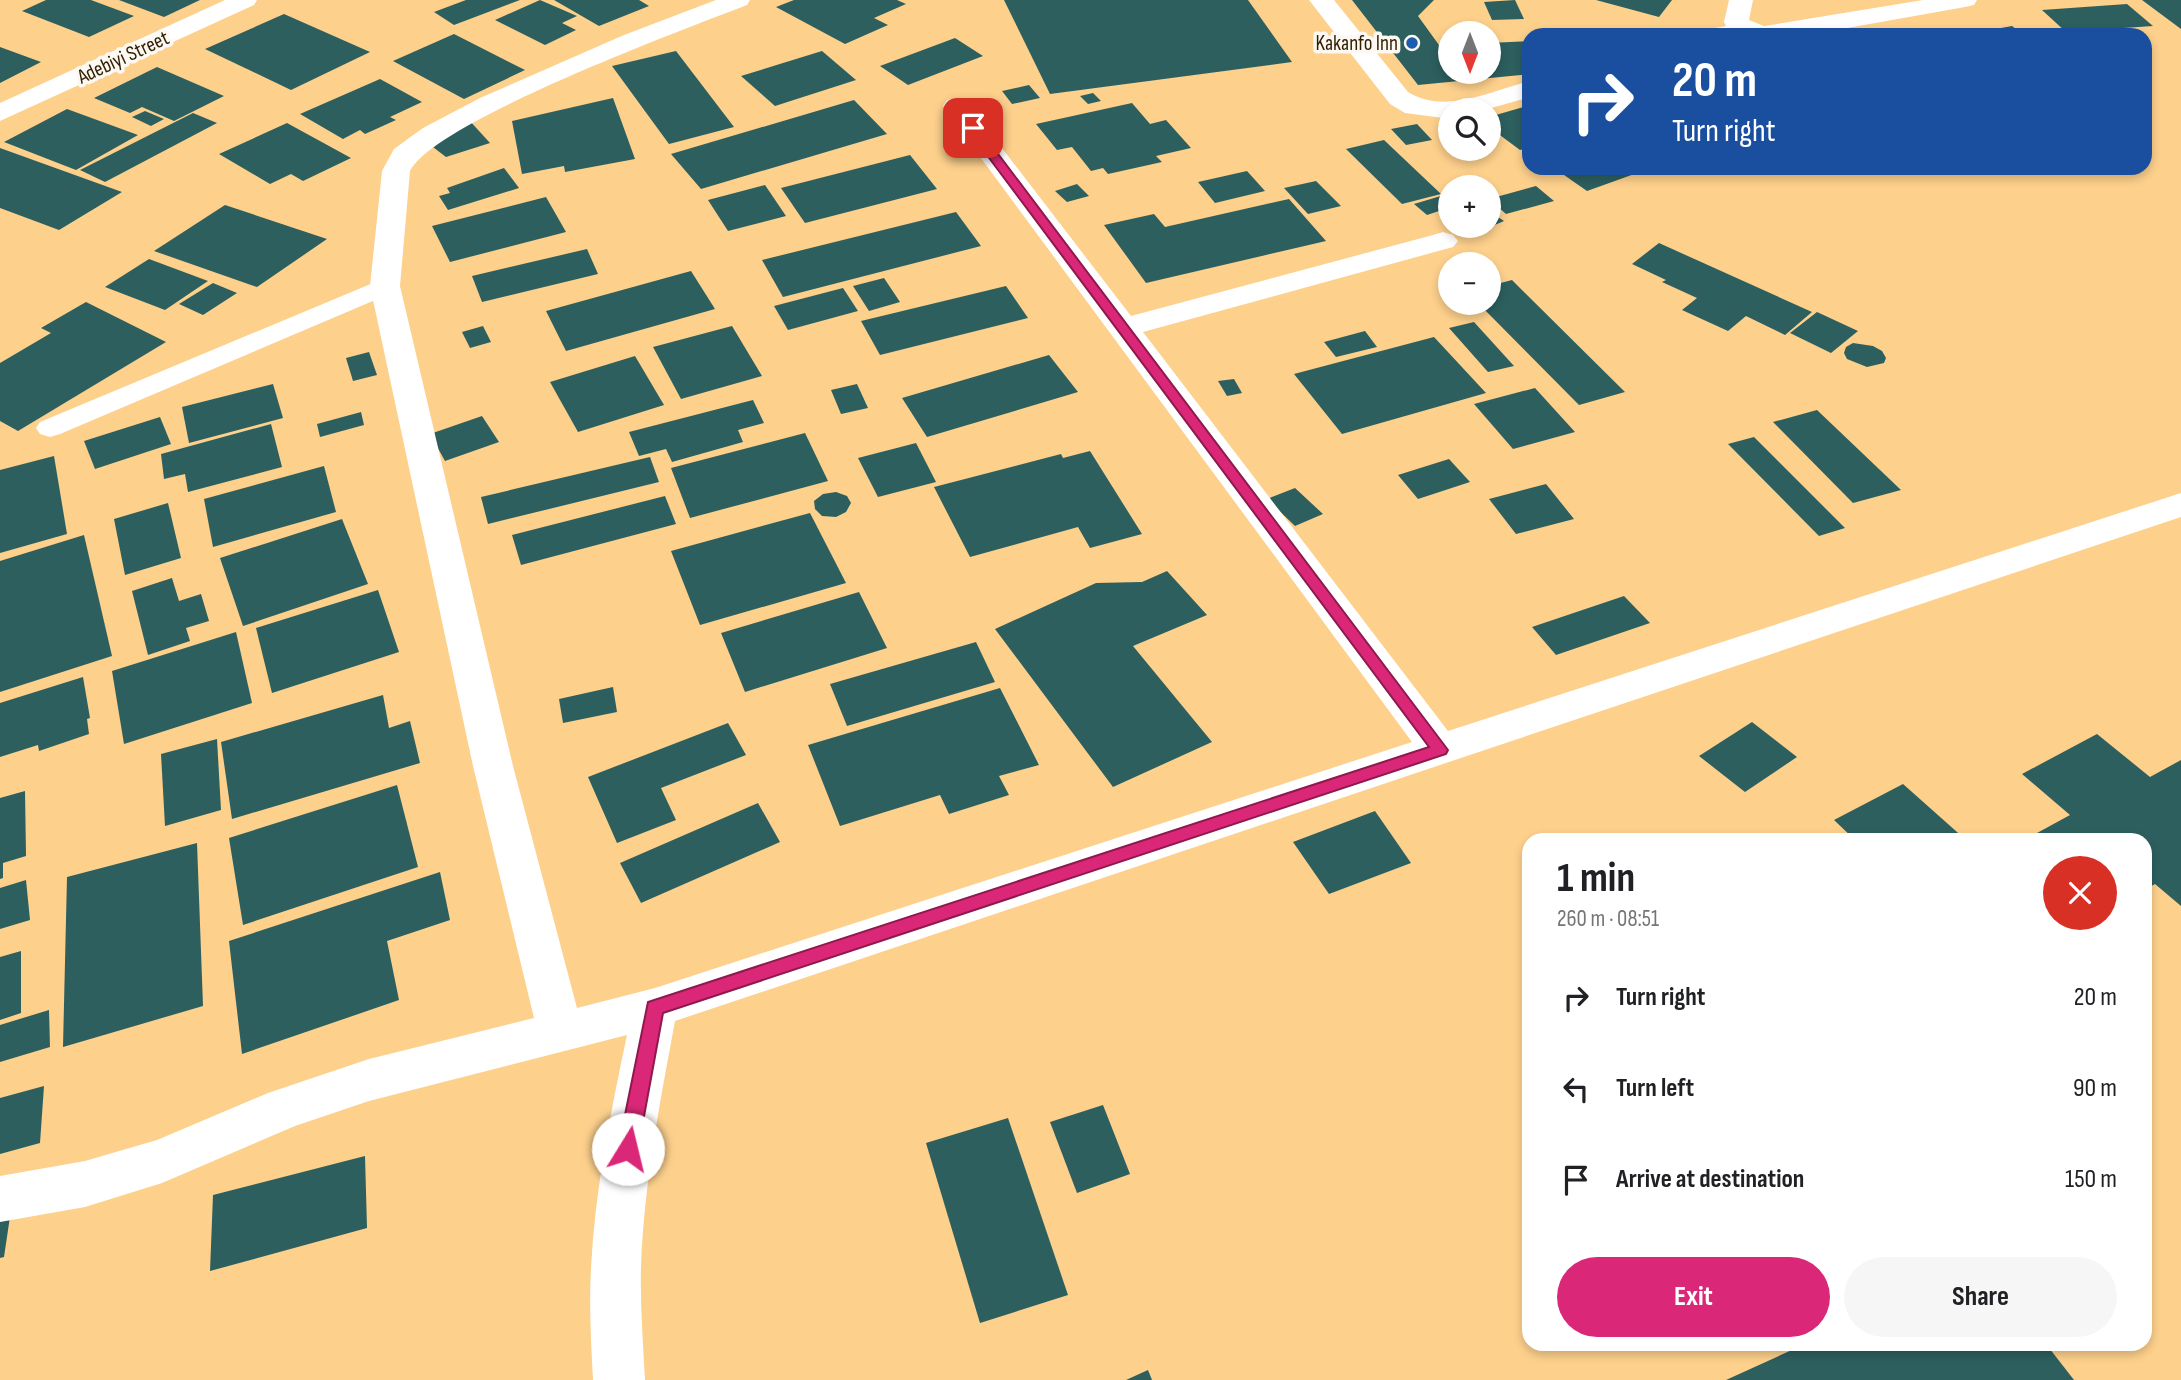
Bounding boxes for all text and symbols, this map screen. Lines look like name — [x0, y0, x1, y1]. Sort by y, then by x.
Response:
north arrow — [1438, 21, 1502, 84]
map controls — [1438, 21, 1501, 315]
street label: Adebiyi Street — [73, 25, 173, 90]
place label: Kakanfo Inn — [1316, 31, 1398, 56]
marker: Kakanfo Inn — [1404, 35, 1420, 51]
text: 20 m — [1672, 52, 1757, 111]
icon: right — [1557, 56, 1648, 147]
pin — [943, 98, 1003, 158]
button: search — [1438, 98, 1501, 161]
icon: arrive — [954, 109, 992, 147]
text: Turn right — [1672, 112, 1776, 151]
button: + — [1438, 175, 1501, 238]
button: − — [1438, 252, 1501, 315]
text: 1 min — [1557, 853, 1635, 904]
button: close — [2043, 856, 2117, 930]
text: 260 m · 08:51 — [1557, 905, 1659, 933]
icon: right — [1557, 979, 1595, 1017]
text: Turn right — [1616, 982, 1705, 1013]
text: 20 m — [2074, 982, 2117, 1013]
icon: left — [1557, 1070, 1595, 1108]
text: Turn left — [1616, 1073, 1694, 1104]
text: 90 m — [2073, 1073, 2117, 1104]
position arrow — [591, 1112, 665, 1186]
icon: arrive — [1557, 1161, 1595, 1199]
text: Arrive at destination — [1616, 1164, 1804, 1195]
text: 150 m — [2065, 1164, 2117, 1195]
button: Exit — [1557, 1257, 1830, 1337]
button: Share — [1844, 1257, 2117, 1337]

